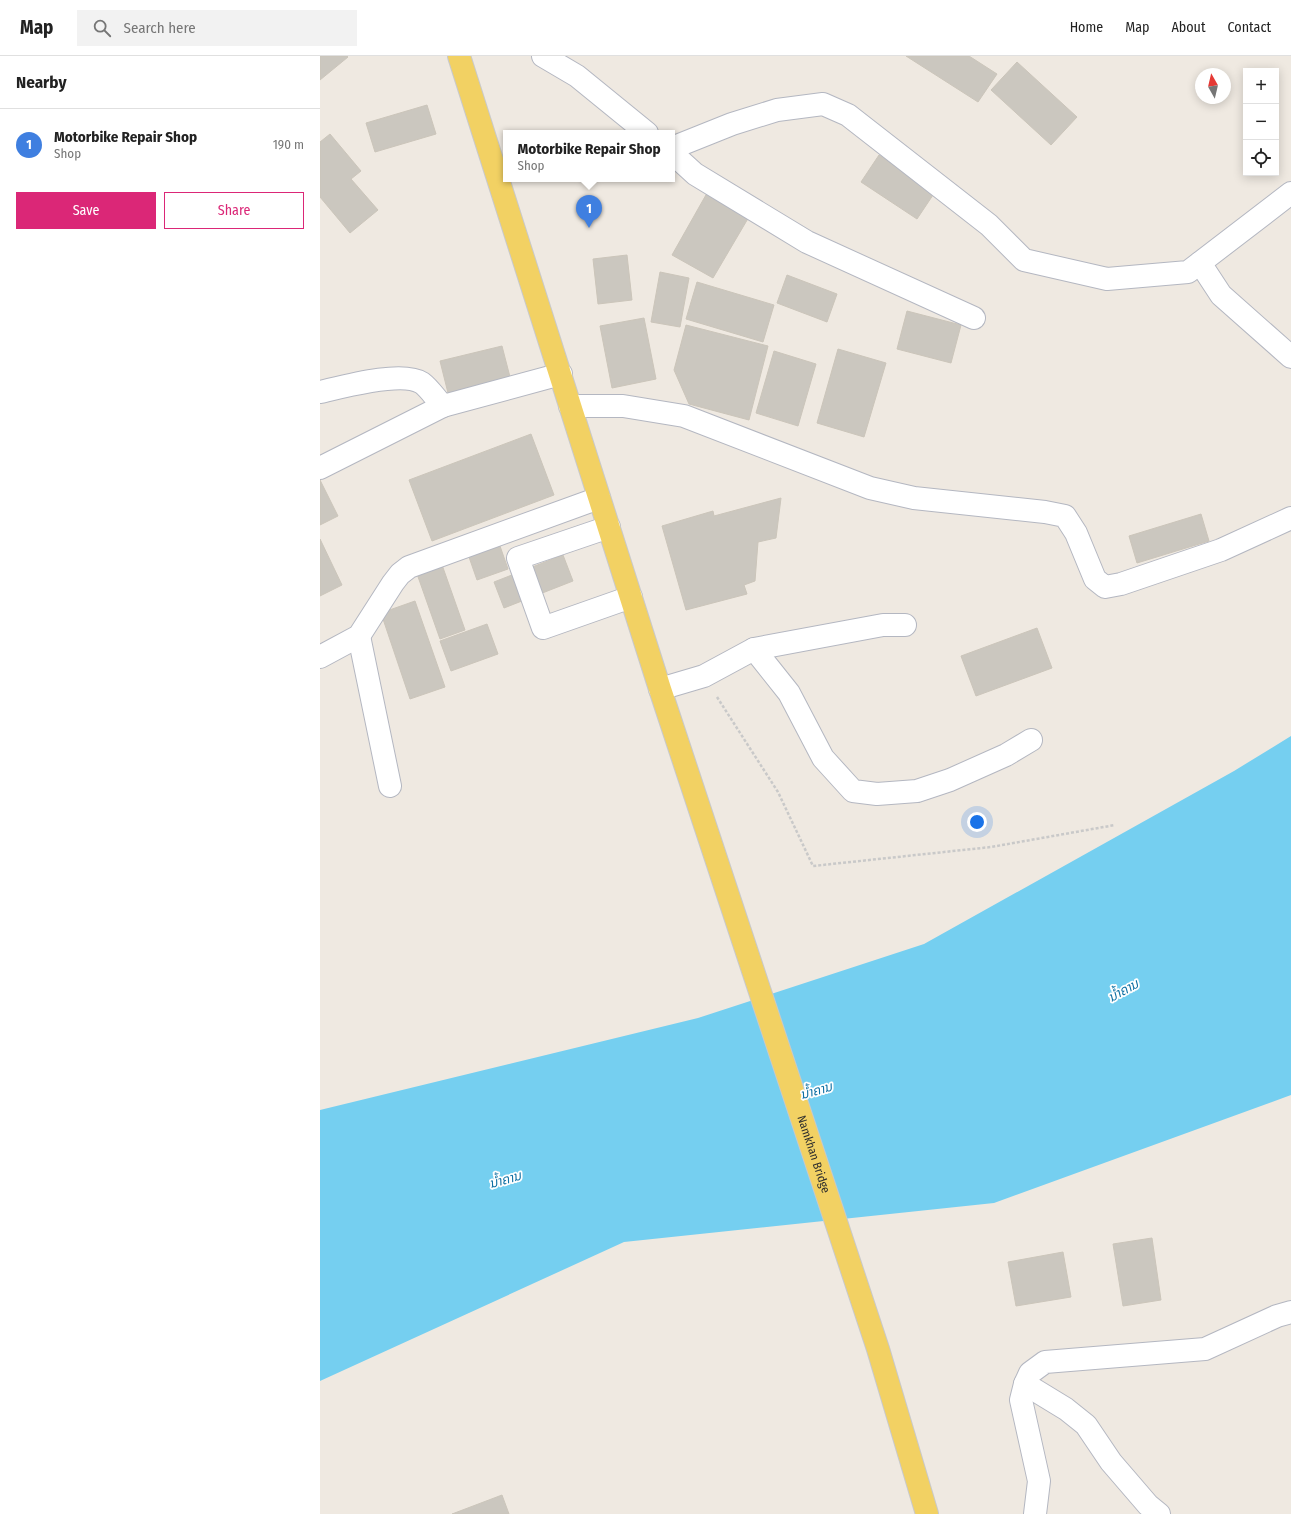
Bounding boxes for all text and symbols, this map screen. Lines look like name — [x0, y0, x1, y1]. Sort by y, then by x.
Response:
search box — [77, 10, 357, 46]
text: Map — [20, 16, 53, 39]
icon: search — [91, 17, 113, 39]
text: Search here — [123, 19, 196, 37]
text: Home — [1070, 19, 1103, 36]
text: Map — [1125, 19, 1149, 36]
text: About — [1171, 19, 1206, 36]
text: Contact — [1228, 19, 1271, 36]
north arrow — [1195, 68, 1231, 104]
map controls — [1243, 68, 1279, 176]
button: + — [1243, 68, 1279, 104]
text: Nearby — [16, 72, 67, 93]
button: − — [1243, 104, 1279, 140]
text: Motorbike Repair Shop — [54, 128, 197, 146]
popup — [503, 130, 675, 182]
text: 1 — [26, 137, 32, 152]
text: 190 m — [273, 137, 304, 152]
text: Motorbike Repair Shop — [517, 140, 661, 158]
button: locate — [1243, 140, 1279, 176]
text: Shop — [54, 146, 81, 161]
text: Shop — [517, 158, 545, 173]
button: Save — [16, 192, 156, 229]
button: Share — [164, 192, 304, 229]
pin: 1 — [576, 195, 602, 228]
your location — [967, 812, 987, 832]
water label: ນ້ຳຄານ — [1104, 974, 1142, 1005]
water label: ນ້ຳຄານ — [798, 1077, 835, 1102]
street label: Namkhan Bridge — [794, 1113, 833, 1195]
water label: ນ້ຳຄານ — [487, 1166, 524, 1191]

